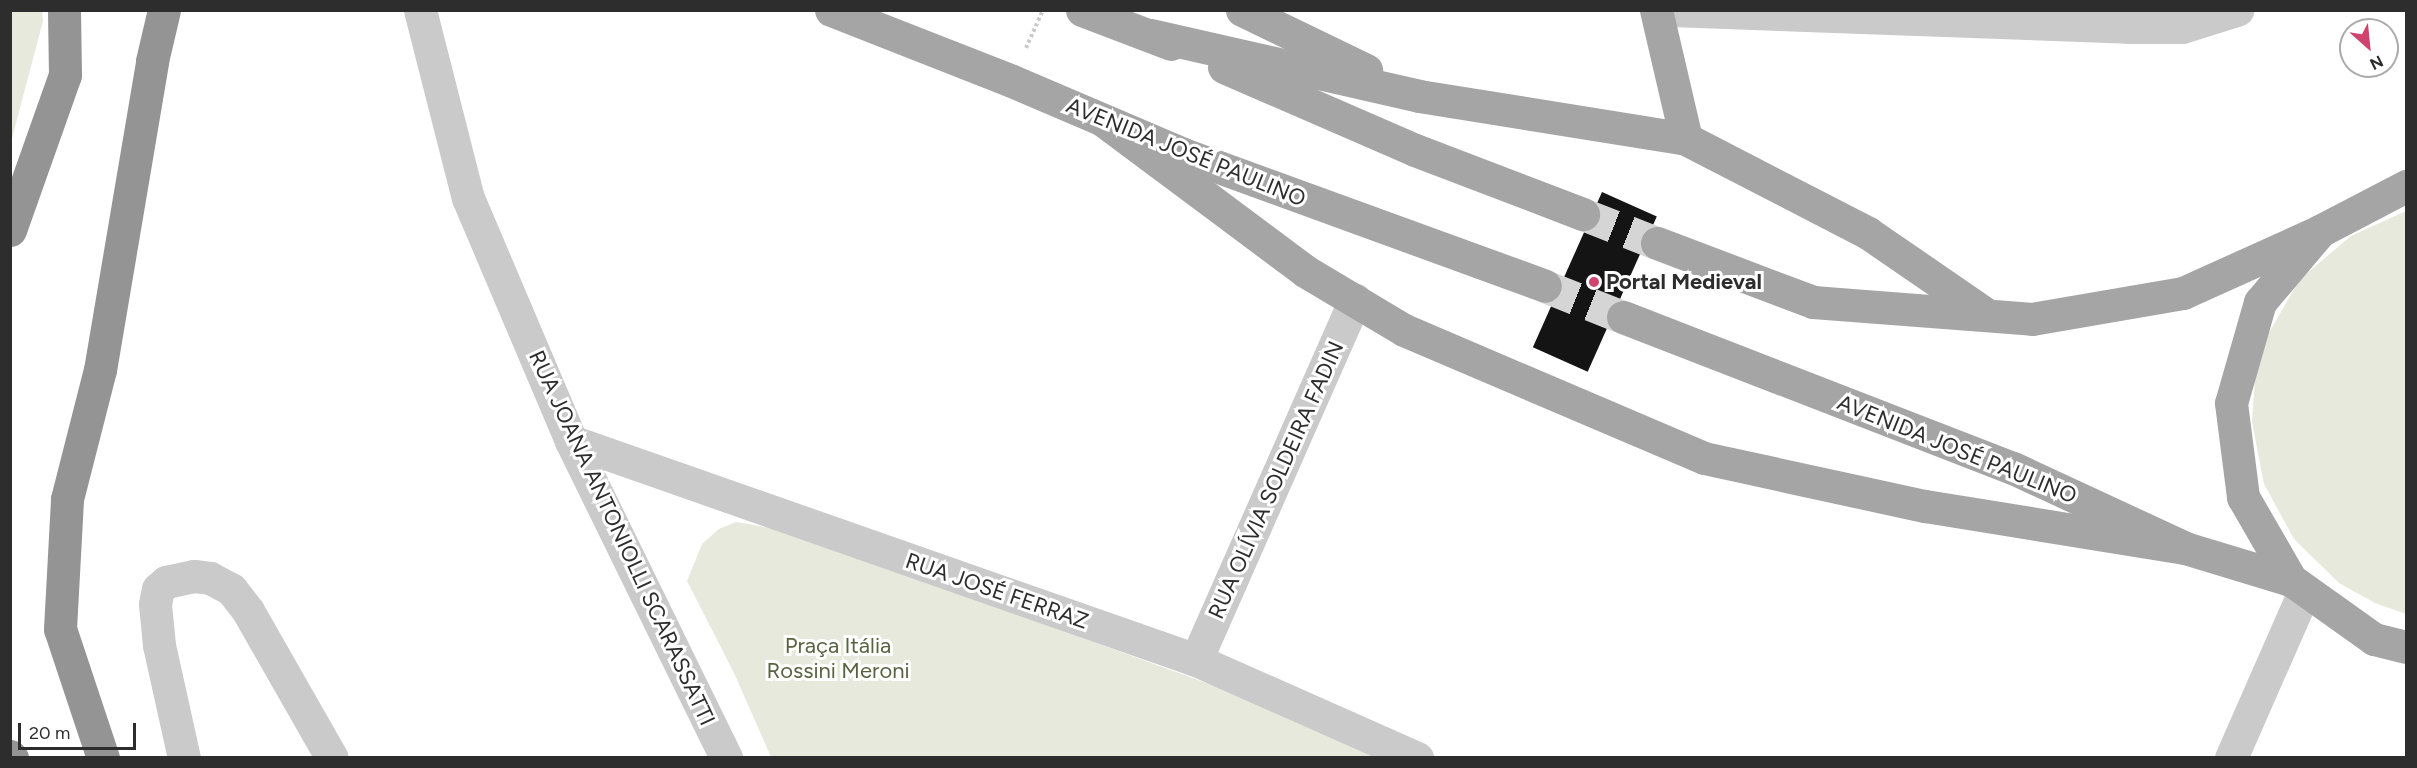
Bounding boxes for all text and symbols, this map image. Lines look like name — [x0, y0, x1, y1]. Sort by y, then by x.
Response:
north arrow — [2339, 18, 2399, 78]
text: N — [2367, 51, 2386, 74]
street label: AVENIDA JOSÉ PAULINO — [1063, 92, 1309, 212]
place label: Portal Medieval — [1606, 269, 1762, 295]
marker: Portal Medieval — [1587, 275, 1601, 289]
street label: RUA OLÍVIA SOLDEIRA FADIN — [1203, 337, 1349, 623]
street label: RUA JOANA ANTONIOLLI SCARASSATTI — [523, 346, 721, 730]
street label: AVENIDA JOSÉ PAULINO — [1834, 389, 2080, 509]
street label: RUA JOSÉ FERRAZ — [902, 547, 1092, 635]
park label: Praça Itália Rossini Meroni — [766, 632, 910, 684]
scale bar — [21, 711, 140, 749]
text: 20 m — [29, 722, 70, 744]

